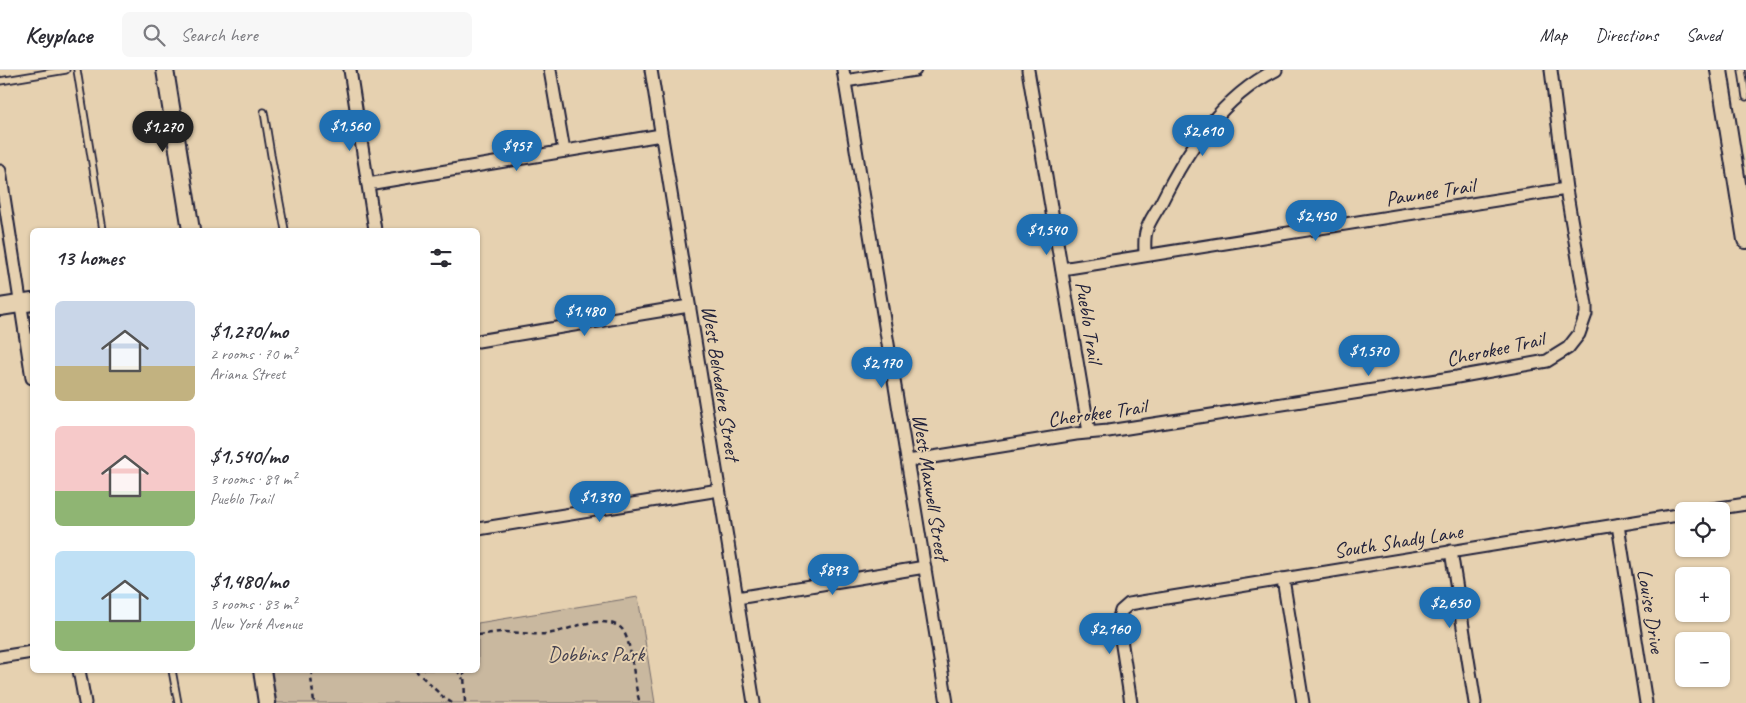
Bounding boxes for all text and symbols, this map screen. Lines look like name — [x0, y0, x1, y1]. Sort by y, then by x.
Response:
search box — [122, 12, 472, 57]
text: Keyplace — [25, 20, 92, 50]
icon: search — [140, 21, 168, 49]
text: Search here — [180, 23, 258, 47]
text: Map — [1540, 24, 1567, 46]
text: Directions — [1595, 24, 1658, 46]
text: Saved — [1686, 24, 1721, 46]
pin: $1,560 — [309, 109, 391, 152]
pin: $1,270 — [122, 111, 204, 153]
pin: $2,610 — [1162, 114, 1244, 157]
text: $1,560 — [330, 116, 370, 136]
text: $1,270 — [143, 117, 183, 137]
text: $2,610 — [1183, 121, 1223, 141]
pin: $957 — [487, 129, 547, 172]
text: $957 — [503, 136, 531, 156]
street label: Pawnee Trail — [1384, 172, 1480, 212]
pin: $2,450 — [1275, 200, 1357, 242]
text: $2,450 — [1297, 206, 1335, 226]
pin: $1,540 — [1006, 214, 1088, 256]
text: $1,540 — [1028, 220, 1066, 240]
icon: filters — [427, 244, 455, 272]
text: 13 homes — [55, 245, 124, 271]
street label: Pueblo Trail — [1070, 280, 1109, 368]
pin: $1,480 — [544, 294, 626, 337]
text: $1,480 — [565, 301, 605, 321]
street label: West Belvedere Street — [696, 304, 747, 465]
text: $1,270/mo — [210, 318, 288, 344]
icon: home — [95, 321, 155, 381]
street label: Cherokee Trail — [1444, 325, 1550, 372]
pin: $1,570 — [1328, 334, 1410, 377]
text: $1,570 — [1350, 341, 1388, 361]
text: 2 rooms · 70 m² — [210, 344, 296, 364]
pin: $2,170 — [841, 346, 923, 389]
text: $2,170 — [862, 353, 902, 373]
text: Ariana Street — [210, 364, 285, 384]
street label: Cherokee Trail — [1046, 393, 1151, 433]
street label: West Maxwell Street — [907, 412, 956, 565]
text: $1,540/mo — [210, 443, 288, 469]
icon: home — [95, 446, 155, 506]
text: 3 rooms · 89 m² — [210, 469, 296, 489]
pin: $1,390 — [559, 480, 641, 523]
text: $1,390 — [581, 487, 619, 507]
text: Pueblo Trail — [210, 489, 272, 509]
map controls — [1675, 502, 1730, 687]
button: locate — [1675, 502, 1730, 557]
street label: South Shady Lane — [1332, 518, 1465, 564]
pin: $893 — [803, 554, 863, 596]
text: $893 — [819, 560, 847, 580]
street label: Louise Drive — [1632, 567, 1671, 656]
button: + — [1675, 567, 1730, 622]
text: $1,480/mo — [210, 568, 288, 594]
icon: home — [95, 571, 155, 631]
pin: $2,650 — [1409, 586, 1491, 629]
text: $2,650 — [1430, 593, 1470, 613]
text: 3 rooms · 83 m² — [210, 594, 296, 614]
pin: $2,160 — [1069, 612, 1151, 655]
text: New York Avenue — [210, 614, 302, 634]
text: $2,160 — [1090, 619, 1130, 639]
button: − — [1675, 632, 1730, 687]
park label: Dobbins Park — [548, 641, 646, 667]

